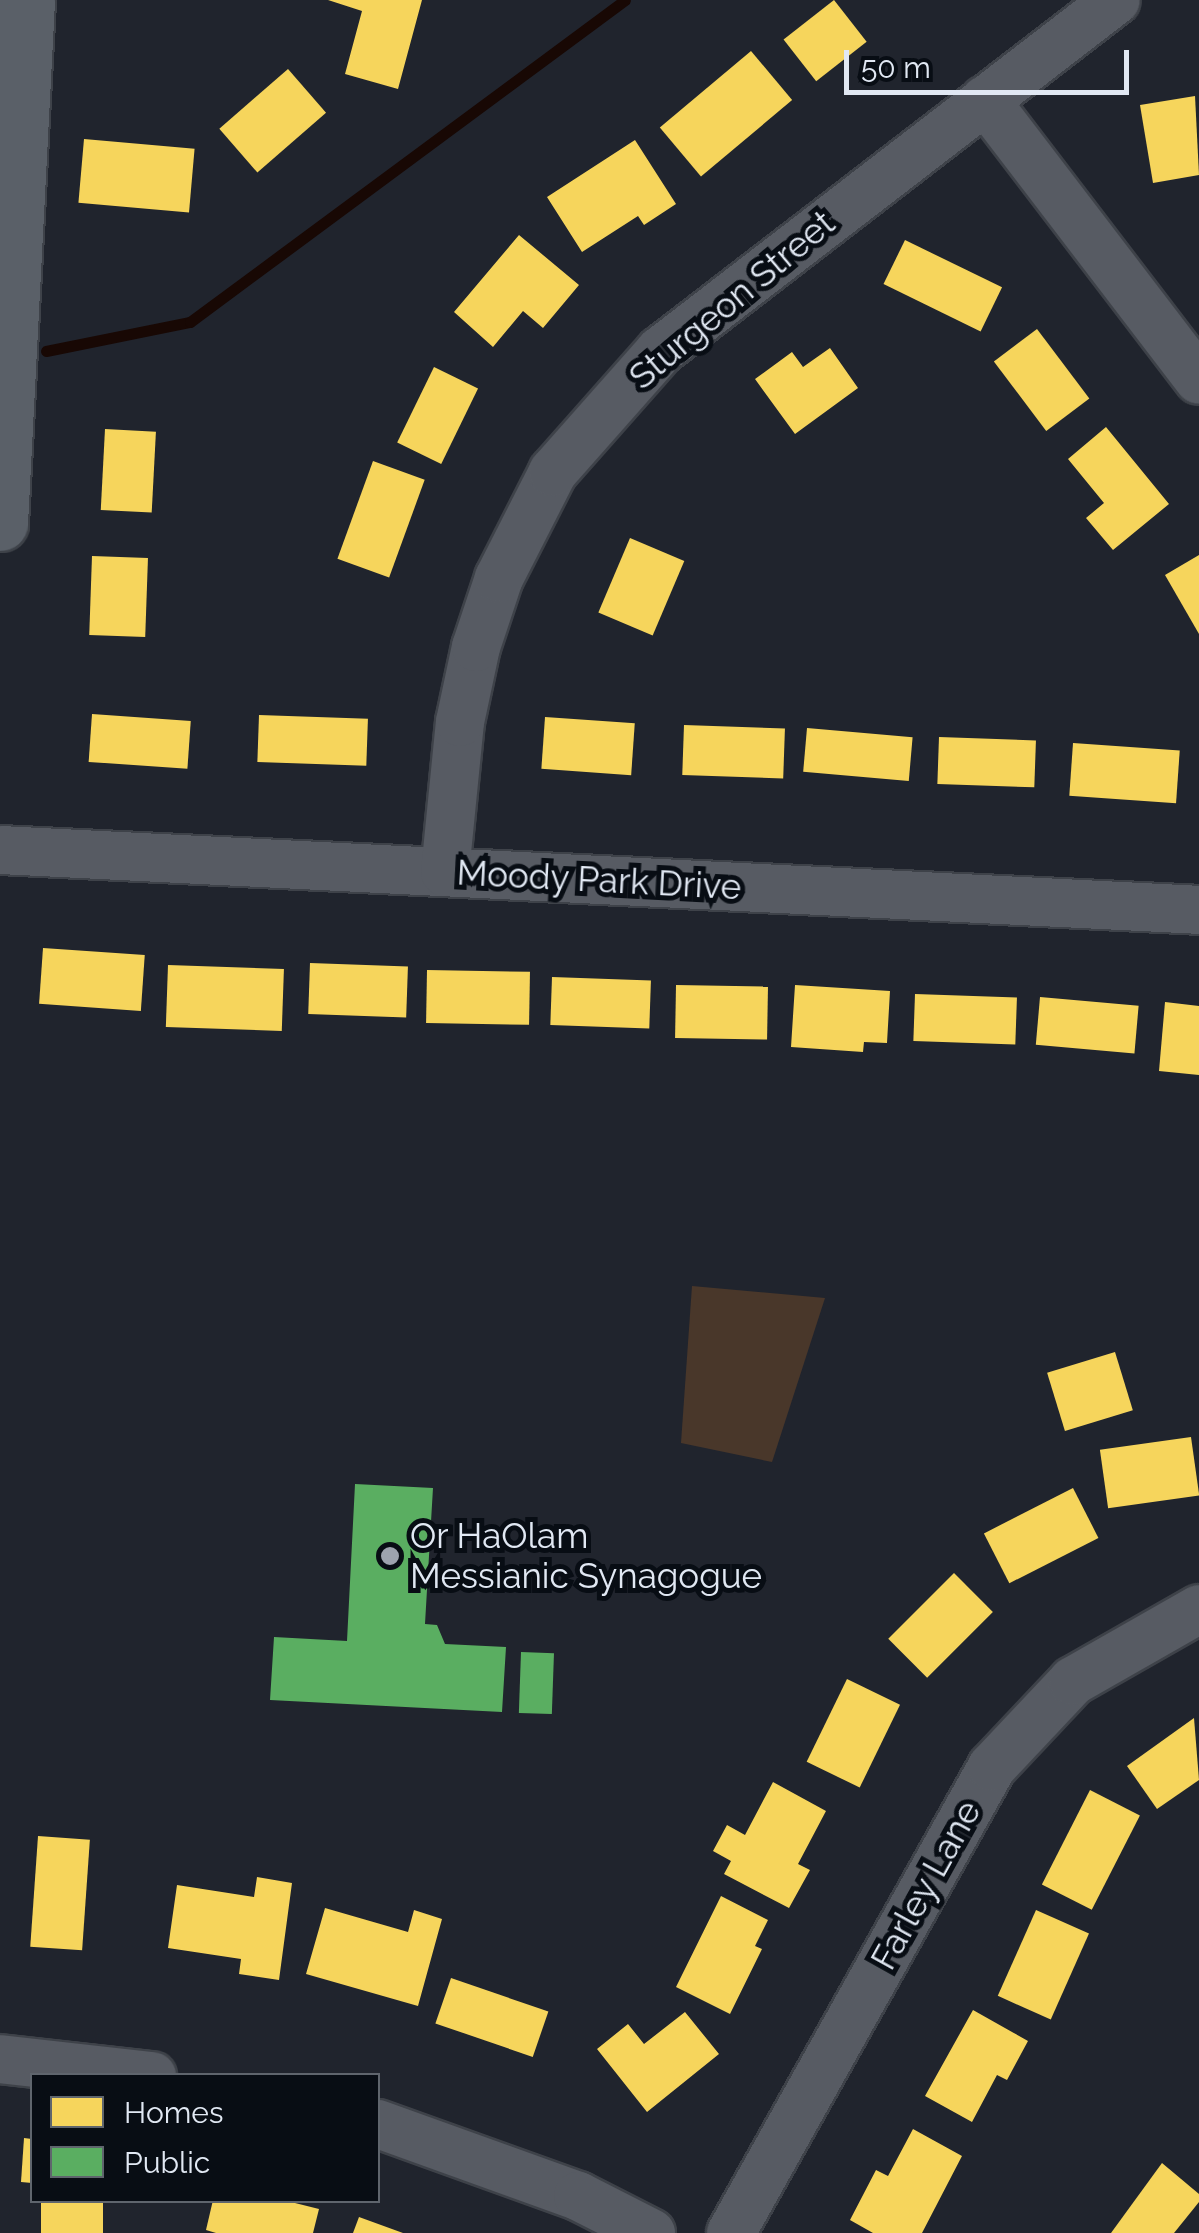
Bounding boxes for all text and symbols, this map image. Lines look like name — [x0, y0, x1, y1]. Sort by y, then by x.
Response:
scale bar — [849, 30, 1134, 92]
text: 50 m — [861, 50, 931, 85]
street label: Sturgeon Street — [621, 202, 843, 398]
street label: Moody Park Drive — [455, 852, 743, 908]
place label: Or HaOlam Messianic Synagogue — [410, 1515, 762, 1597]
marker: Or HaOlam Messianic Synagogue — [379, 1545, 401, 1567]
street label: Farley Lane — [862, 1793, 990, 1977]
legend — [30, 2073, 380, 2203]
text: Homes — [124, 2095, 223, 2130]
text: Public — [124, 2145, 210, 2180]

